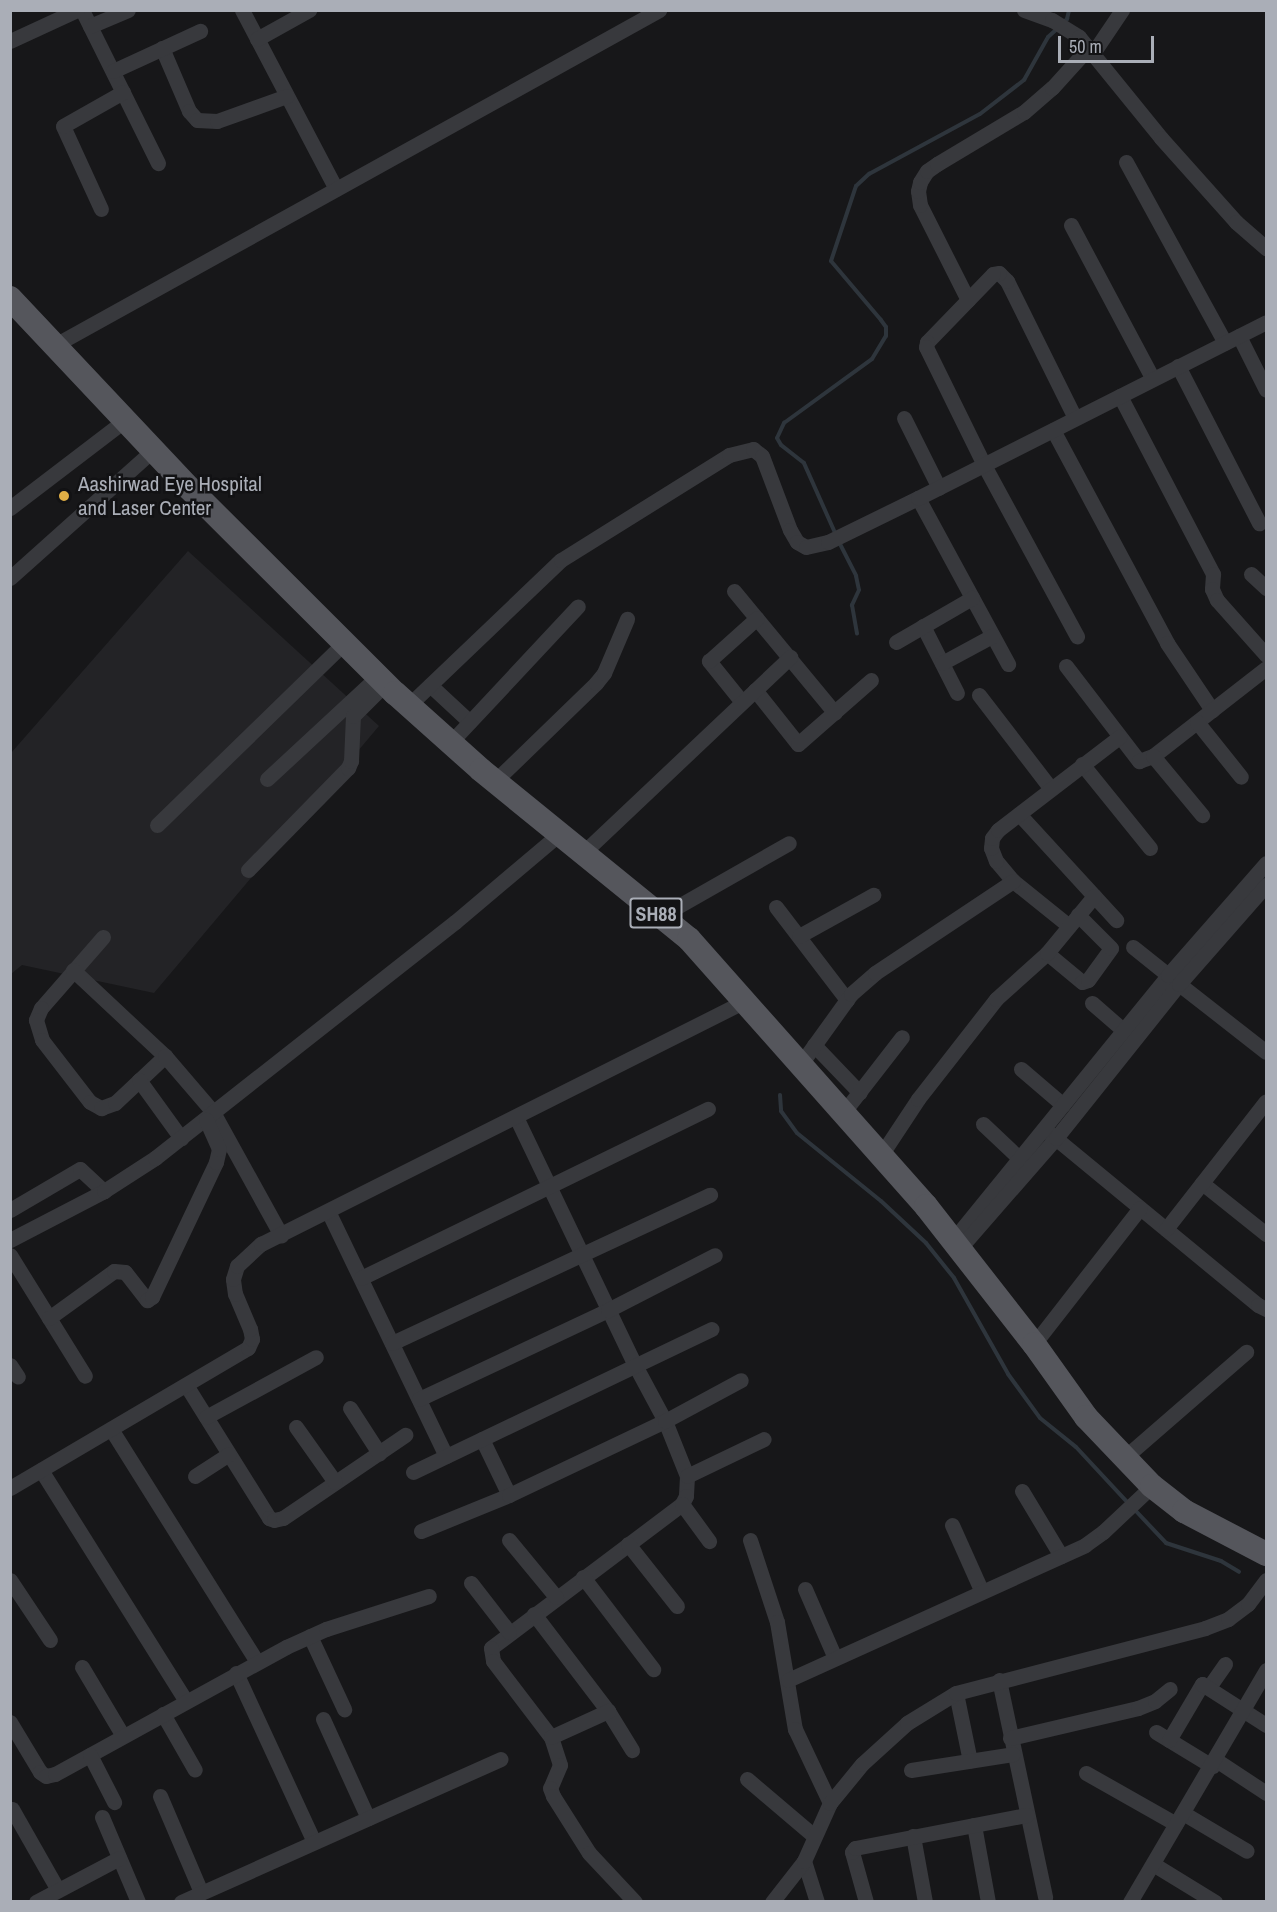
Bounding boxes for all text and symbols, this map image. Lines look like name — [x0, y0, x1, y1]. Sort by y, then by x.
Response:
scale bar — [1061, 24, 1157, 62]
text: 50 m — [1069, 34, 1102, 59]
place label: Aashirwad Eye Hospital and Laser Center — [78, 471, 262, 521]
marker: Aashirwad Eye Hospital and Laser Center — [55, 487, 73, 505]
road number: SH88 — [629, 896, 683, 930]

